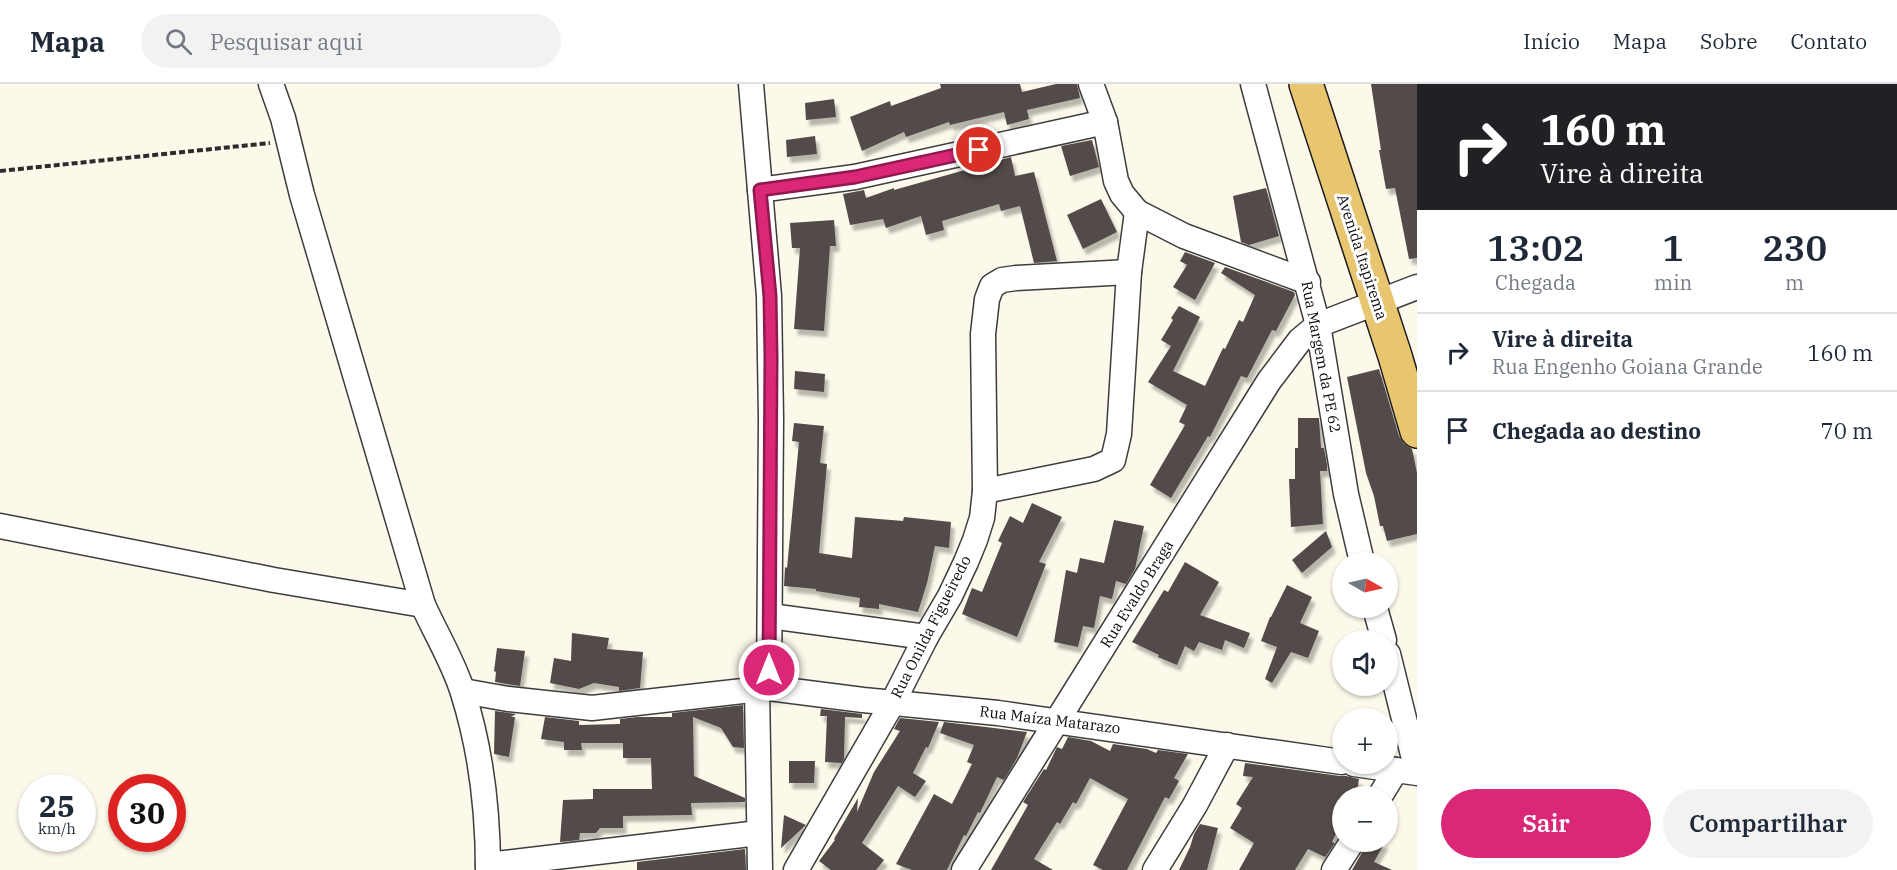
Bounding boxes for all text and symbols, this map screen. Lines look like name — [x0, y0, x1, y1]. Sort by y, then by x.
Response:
search box — [141, 14, 561, 68]
text: Mapa — [30, 23, 105, 60]
icon: search — [162, 25, 195, 58]
text: Pesquisar aqui — [210, 27, 363, 56]
text: Início — [1523, 27, 1580, 55]
text: Mapa — [1613, 27, 1667, 55]
text: Sobre — [1700, 27, 1757, 55]
text: Contato — [1790, 27, 1867, 55]
text: 160 m — [1540, 102, 1666, 157]
icon: right — [1441, 108, 1519, 186]
pin — [953, 124, 1004, 175]
icon: arrive — [962, 133, 995, 166]
text: Vire à direita — [1540, 155, 1704, 190]
street label: Avenida Itapirema — [1333, 192, 1392, 322]
text: 13:02 — [1487, 224, 1584, 271]
text: 1 — [1662, 224, 1684, 271]
text: 230 — [1762, 224, 1827, 271]
text: Chegada — [1495, 269, 1576, 296]
text: min — [1654, 269, 1692, 296]
text: m — [1785, 269, 1804, 296]
street label: Rua Margem da PE 62 — [1297, 279, 1346, 434]
text: Vire à direita — [1492, 324, 1633, 353]
icon: right — [1441, 336, 1474, 369]
text: 160 m — [1807, 338, 1873, 367]
text: Rua Engenho Goiana Grande — [1492, 353, 1763, 380]
icon: arrive — [1441, 414, 1474, 447]
text: Chegada ao destino — [1492, 416, 1701, 445]
text: 70 m — [1821, 416, 1873, 445]
street label: Rua Evaldo Braga — [1096, 536, 1177, 651]
street label: Rua Onilda Figueiredo — [886, 552, 975, 701]
north arrow — [1332, 552, 1398, 618]
map controls — [1332, 552, 1398, 852]
button: sound — [1332, 630, 1398, 696]
position arrow — [737, 638, 801, 702]
street label: Rua Maíza Matarazo — [979, 701, 1122, 738]
button: + — [1332, 708, 1398, 774]
speed limit sign: 30 — [108, 774, 186, 852]
text: 25 — [39, 786, 75, 825]
button: − — [1332, 786, 1398, 852]
button: Sair — [1441, 789, 1651, 858]
button: Compartilhar — [1663, 789, 1873, 858]
text: km/h — [38, 819, 76, 838]

